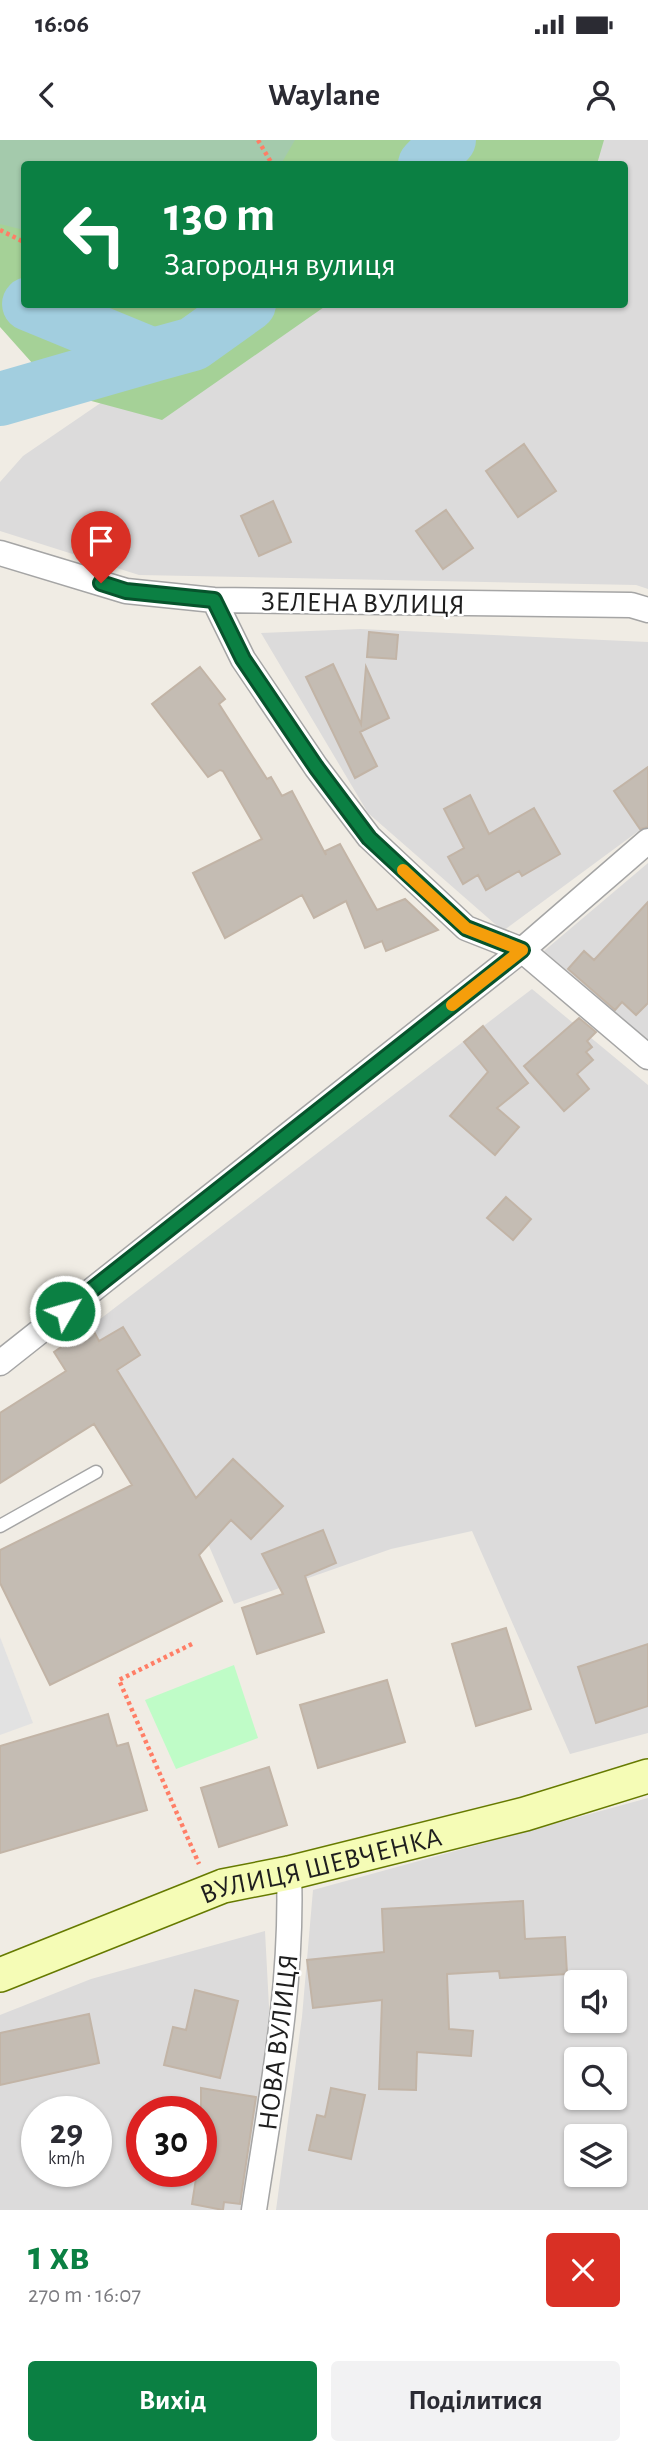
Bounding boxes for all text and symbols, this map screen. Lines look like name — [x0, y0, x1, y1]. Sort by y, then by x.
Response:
text: 16:06 — [35, 11, 89, 37]
icon: back — [28, 76, 66, 114]
icon: person — [582, 76, 620, 114]
text: Waylane — [268, 79, 380, 111]
icon: left — [49, 189, 140, 280]
text: 130 m — [164, 191, 275, 240]
text: Загородня вулиця — [164, 249, 396, 281]
pin — [71, 511, 131, 583]
icon: arrive — [82, 522, 120, 560]
street label: ЗЕЛЕНА ВУЛИЦЯ — [261, 588, 465, 620]
position arrow — [28, 1274, 102, 1348]
street label: ВУЛИЦЯ ШЕВЧЕНКА — [196, 1823, 445, 1910]
street label: НОВА ВУЛИЦЯ — [254, 1952, 304, 2132]
map controls — [564, 1970, 627, 2187]
button: sound — [564, 1970, 627, 2033]
button: search — [564, 2047, 627, 2110]
speed limit sign: 30 — [126, 2096, 217, 2187]
text: 29 — [50, 2115, 83, 2150]
button: layers — [564, 2124, 627, 2187]
text: km/h — [48, 2150, 85, 2168]
button: close — [546, 2233, 620, 2307]
text: 1 хв — [28, 2235, 90, 2277]
text: 270 m · 16:07 — [28, 2284, 141, 2307]
button: Вихід — [28, 2361, 317, 2441]
button: Поділитися — [331, 2361, 620, 2441]

